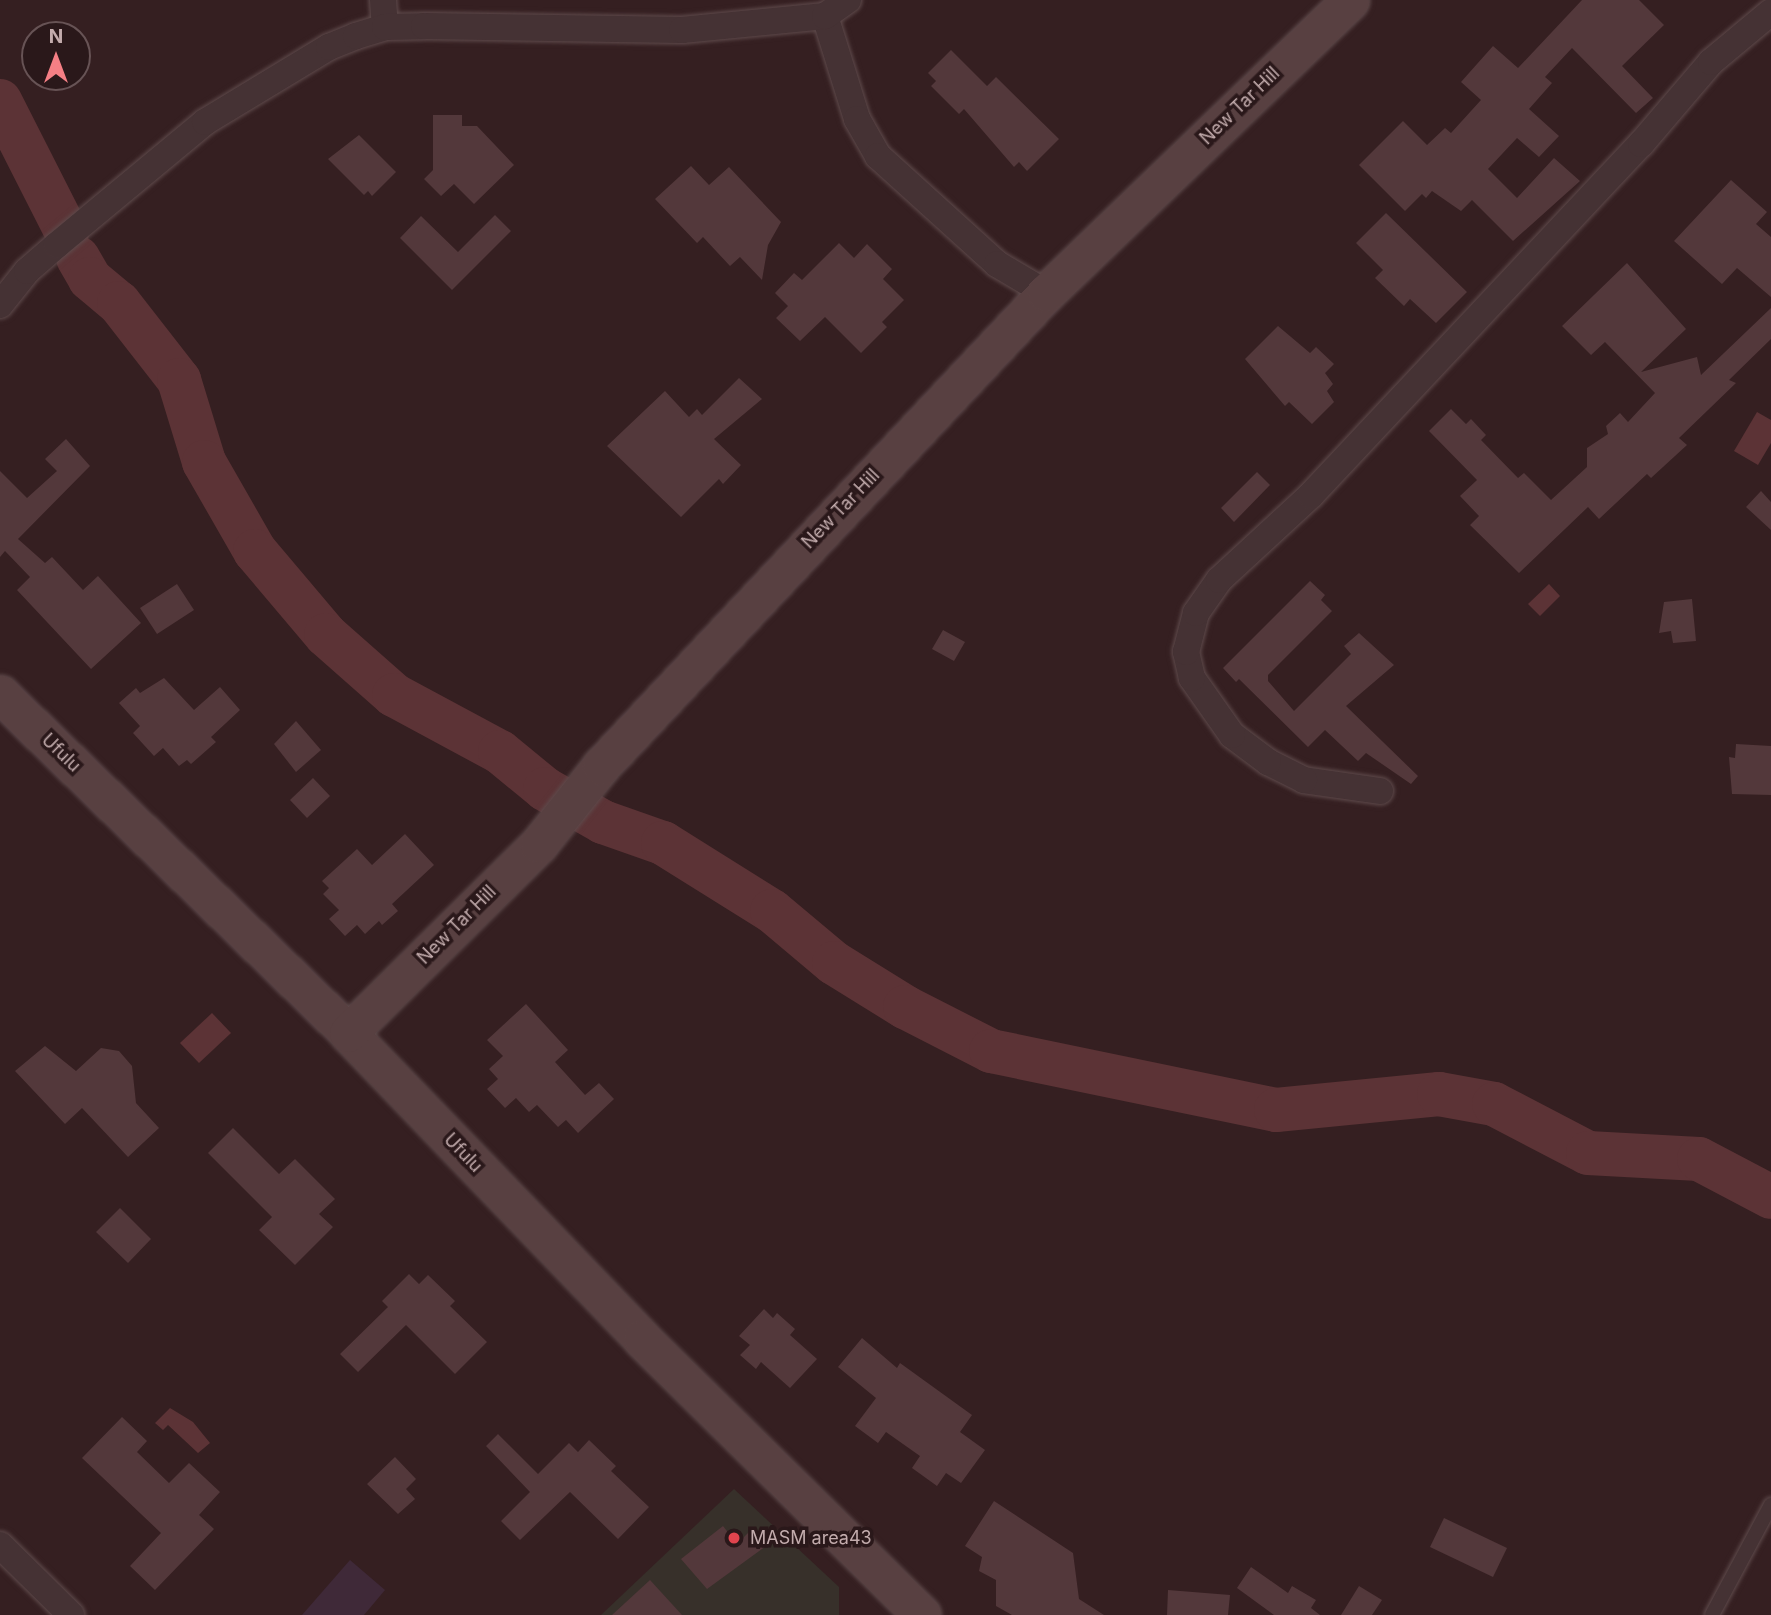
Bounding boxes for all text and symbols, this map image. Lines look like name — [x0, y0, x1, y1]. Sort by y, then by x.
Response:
north arrow — [21, 21, 91, 91]
text: N — [49, 25, 63, 48]
street label: New Tar Hill — [1196, 63, 1284, 149]
street label: New Tar Hill — [798, 465, 884, 553]
street label: Ufulu — [37, 729, 85, 777]
street label: New Tar Hill — [413, 881, 501, 969]
street label: Ufulu — [439, 1129, 487, 1177]
place label: MASM area43 — [750, 1527, 872, 1549]
marker: MASM area43 — [724, 1528, 744, 1548]

